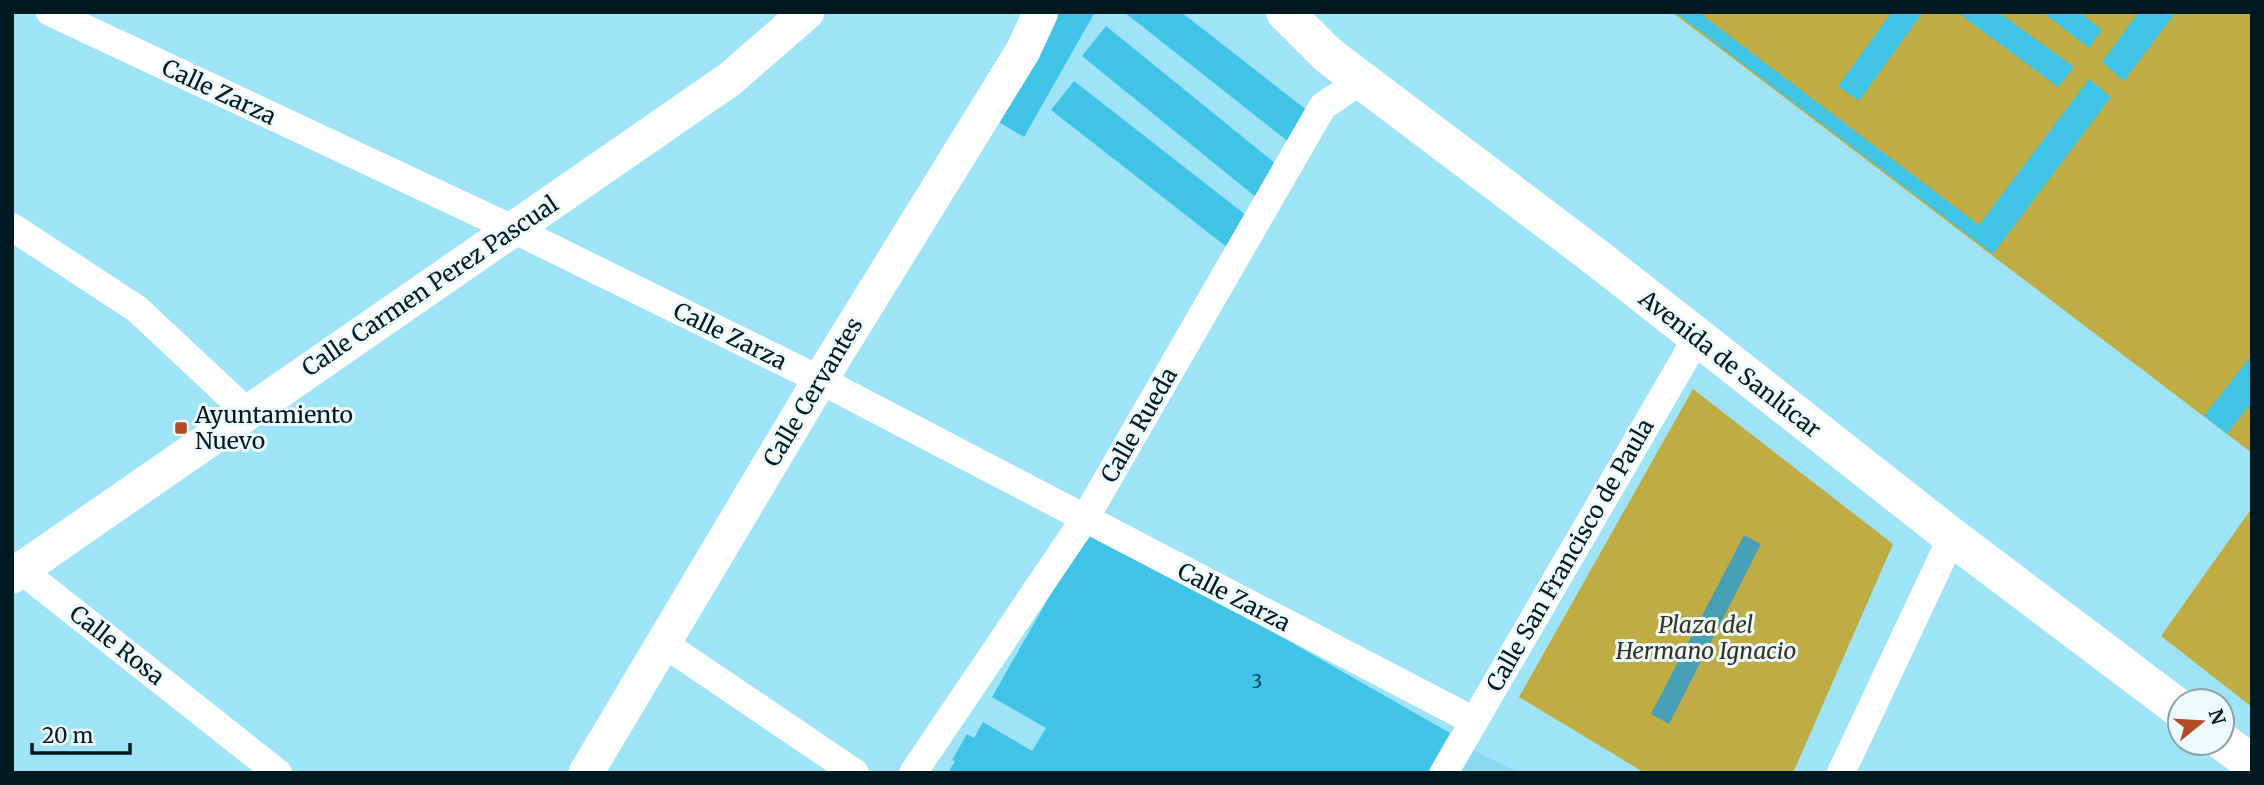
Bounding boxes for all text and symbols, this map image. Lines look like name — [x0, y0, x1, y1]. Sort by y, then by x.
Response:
street label: Calle Zarza — [158, 52, 281, 131]
street label: Calle Carmen Perez Pascual — [296, 189, 563, 382]
street label: Avenida de Sanlúcar — [1633, 283, 1827, 444]
street label: Calle Zarza — [669, 296, 792, 375]
street label: Calle Cervantes — [757, 312, 869, 472]
street label: Calle Rueda — [1094, 362, 1183, 487]
place label: Ayuntamiento Nuevo — [194, 400, 353, 455]
street label: Calle San Francisco de Paula — [1480, 413, 1660, 696]
marker: Ayuntamiento Nuevo — [173, 420, 189, 436]
street label: Calle Zarza — [1173, 556, 1295, 637]
street label: Calle Rosa — [64, 599, 171, 691]
park label: Plaza del Hermano Ignacio — [1615, 610, 1796, 665]
house number: 3 — [1252, 669, 1262, 693]
north arrow — [2166, 687, 2236, 757]
text: N — [2203, 706, 2231, 728]
scale bar — [32, 712, 130, 756]
text: 20 m — [42, 722, 94, 749]

